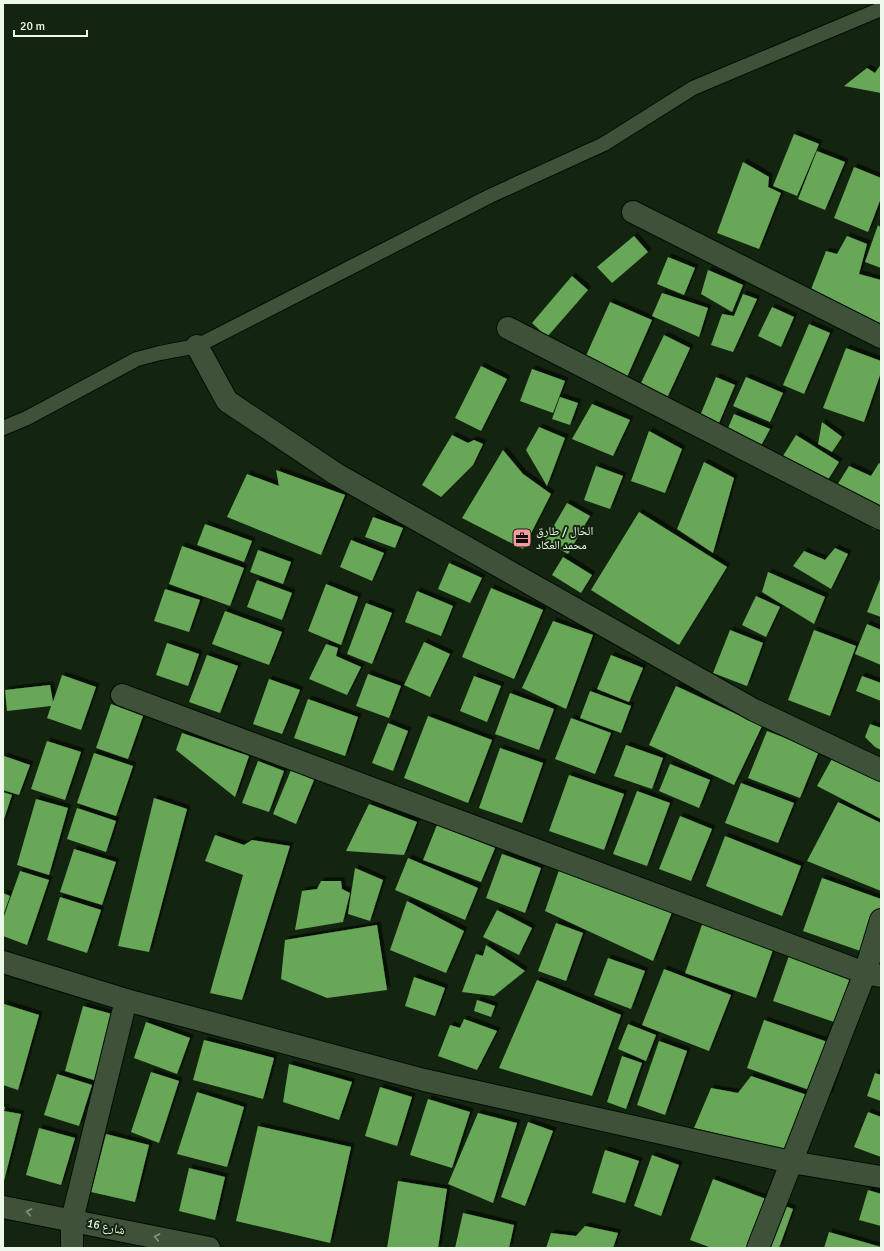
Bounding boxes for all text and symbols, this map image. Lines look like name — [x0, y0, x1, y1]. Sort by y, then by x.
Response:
scale bar — [14, 12, 87, 38]
text: 20 m — [20, 19, 45, 34]
place label: الخال / طارق محمد العكاد — [536, 524, 593, 553]
office icon: الخال / طارق محمد العكاد — [511, 527, 533, 549]
one-way arrow — [26, 1208, 33, 1217]
street label: شارع 16 — [86, 1216, 126, 1238]
one-way arrow — [154, 1234, 160, 1242]

